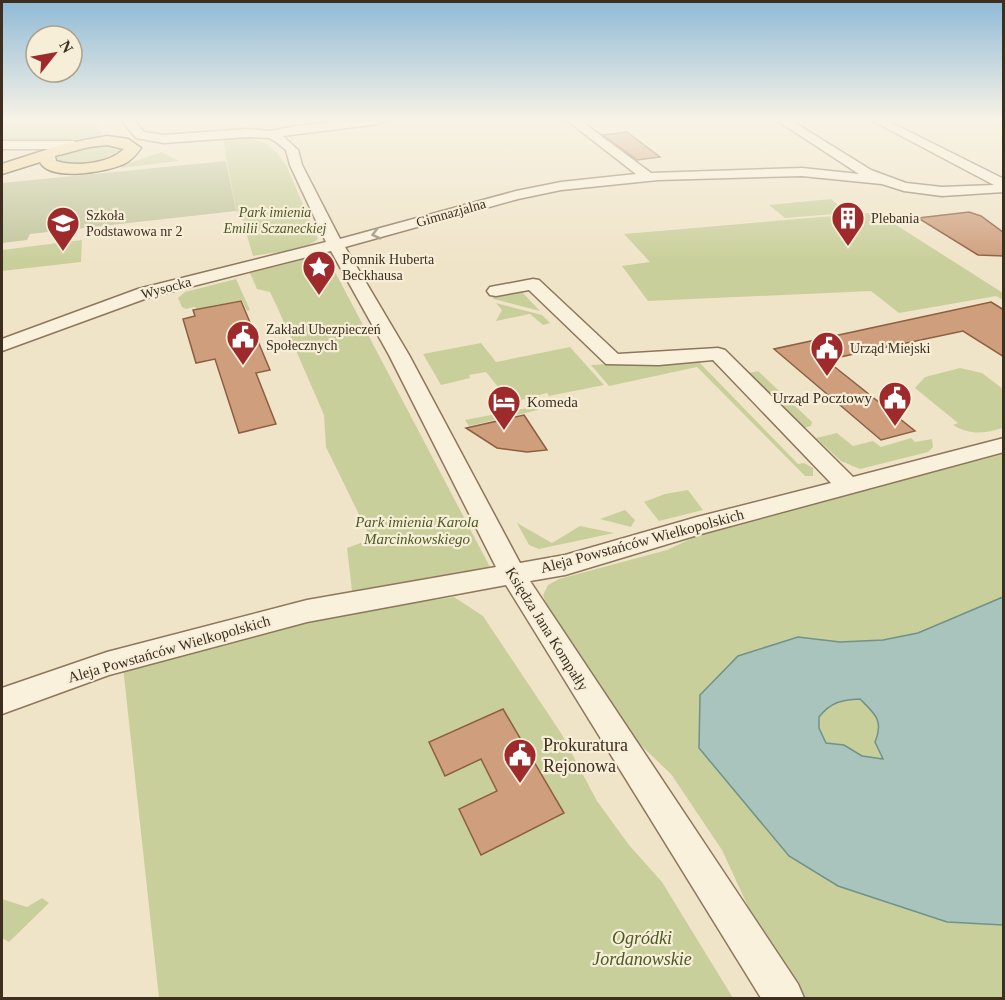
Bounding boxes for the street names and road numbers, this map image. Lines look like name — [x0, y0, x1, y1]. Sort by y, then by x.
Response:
street label: Gimnazjalna — [415, 196, 488, 230]
street label: Wysocka — [139, 274, 193, 302]
street label: Aleja Powstańców Wielkopolskich — [539, 506, 746, 576]
street label: Księdza Jana Kompałły — [502, 564, 592, 694]
street label: Aleja Powstańców Wielkopolskich — [66, 612, 273, 686]

